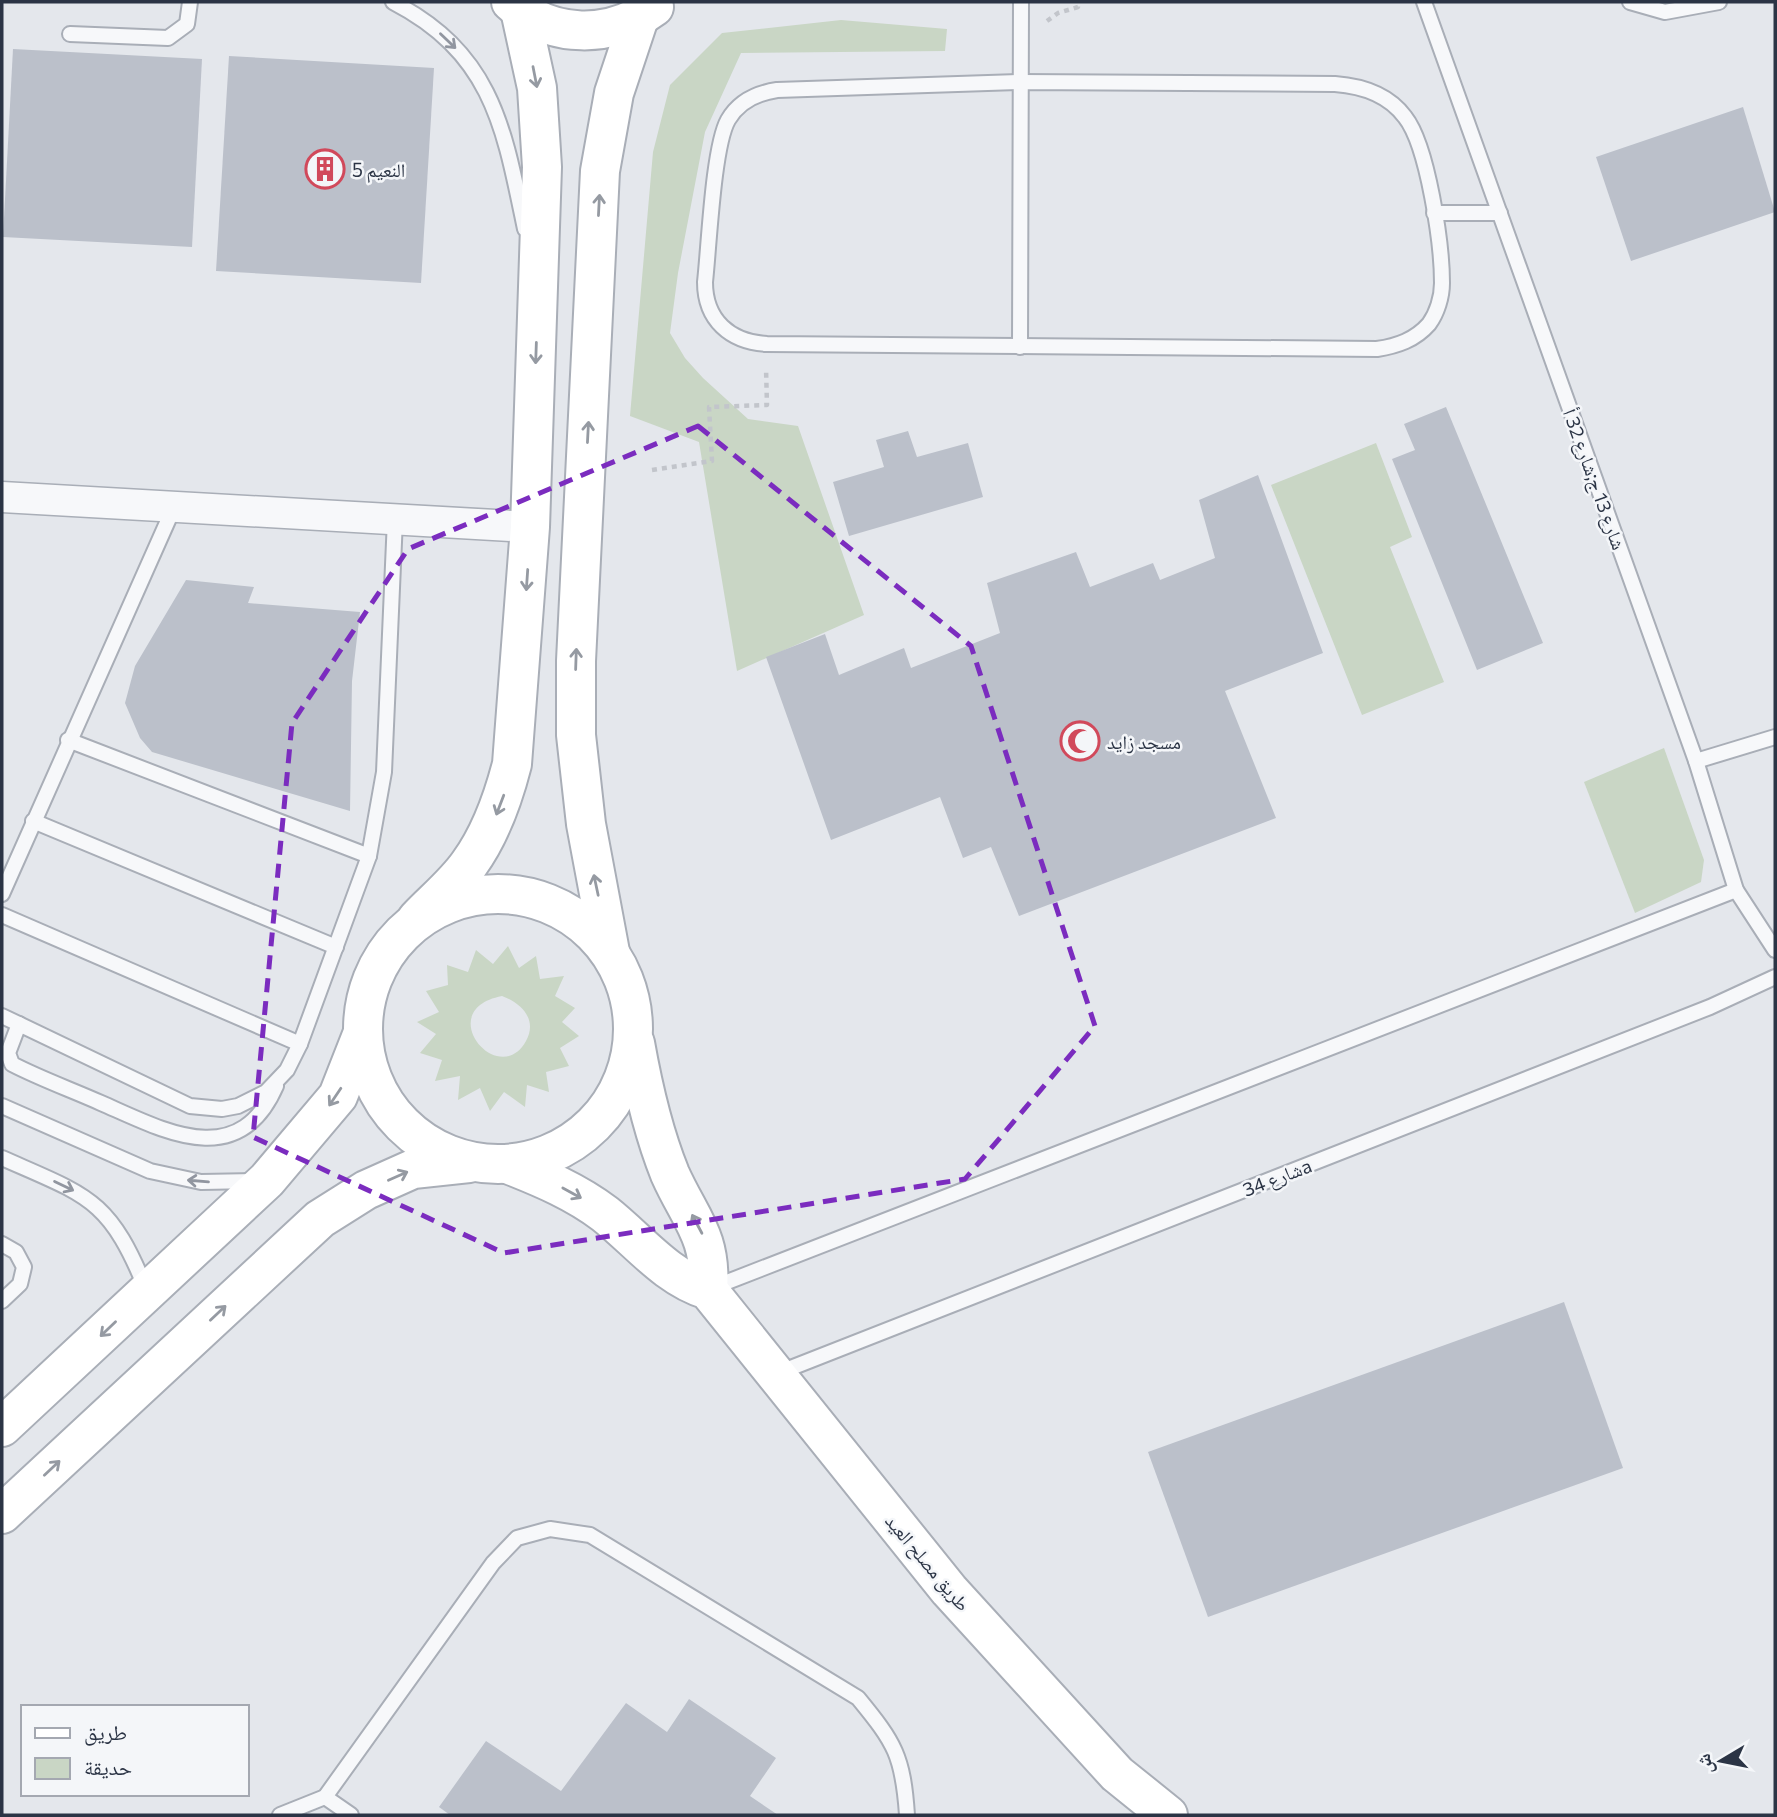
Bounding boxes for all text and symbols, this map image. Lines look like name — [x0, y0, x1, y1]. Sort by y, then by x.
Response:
one-way arrow — [440, 33, 457, 50]
one-way arrow — [529, 65, 542, 88]
building icon: النعيم 5 — [304, 148, 346, 190]
place label: النعيم 5 — [352, 158, 405, 183]
one-way arrow — [592, 193, 605, 216]
one-way arrow — [530, 341, 543, 364]
street label: شارع 13 ج;شارع 32 أ — [1558, 405, 1631, 553]
one-way arrow — [582, 421, 595, 444]
one-way arrow — [520, 568, 533, 591]
one-way arrow — [570, 648, 583, 671]
mosque icon: مسجد زايد — [1059, 720, 1101, 762]
place label: مسجد زايد — [1107, 730, 1181, 754]
one-way arrow — [492, 793, 505, 815]
one-way arrow — [589, 874, 603, 897]
one-way arrow — [328, 1087, 342, 1106]
street label: شارع 34a — [1239, 1153, 1315, 1202]
one-way arrow — [387, 1169, 408, 1182]
one-way arrow — [188, 1174, 210, 1187]
one-way arrow — [53, 1179, 74, 1193]
one-way arrow — [561, 1186, 581, 1200]
one-way arrow — [690, 1214, 704, 1234]
one-way arrow — [209, 1305, 227, 1321]
one-way arrow — [100, 1321, 117, 1338]
one-way arrow — [43, 1459, 60, 1476]
street label: طريق مصلح العيد — [879, 1509, 975, 1616]
legend — [21, 1705, 248, 1796]
text: طريق — [84, 1719, 127, 1746]
north arrow — [1686, 1726, 1756, 1796]
text: ش — [1691, 1752, 1718, 1776]
text: حديقة — [84, 1754, 132, 1779]

